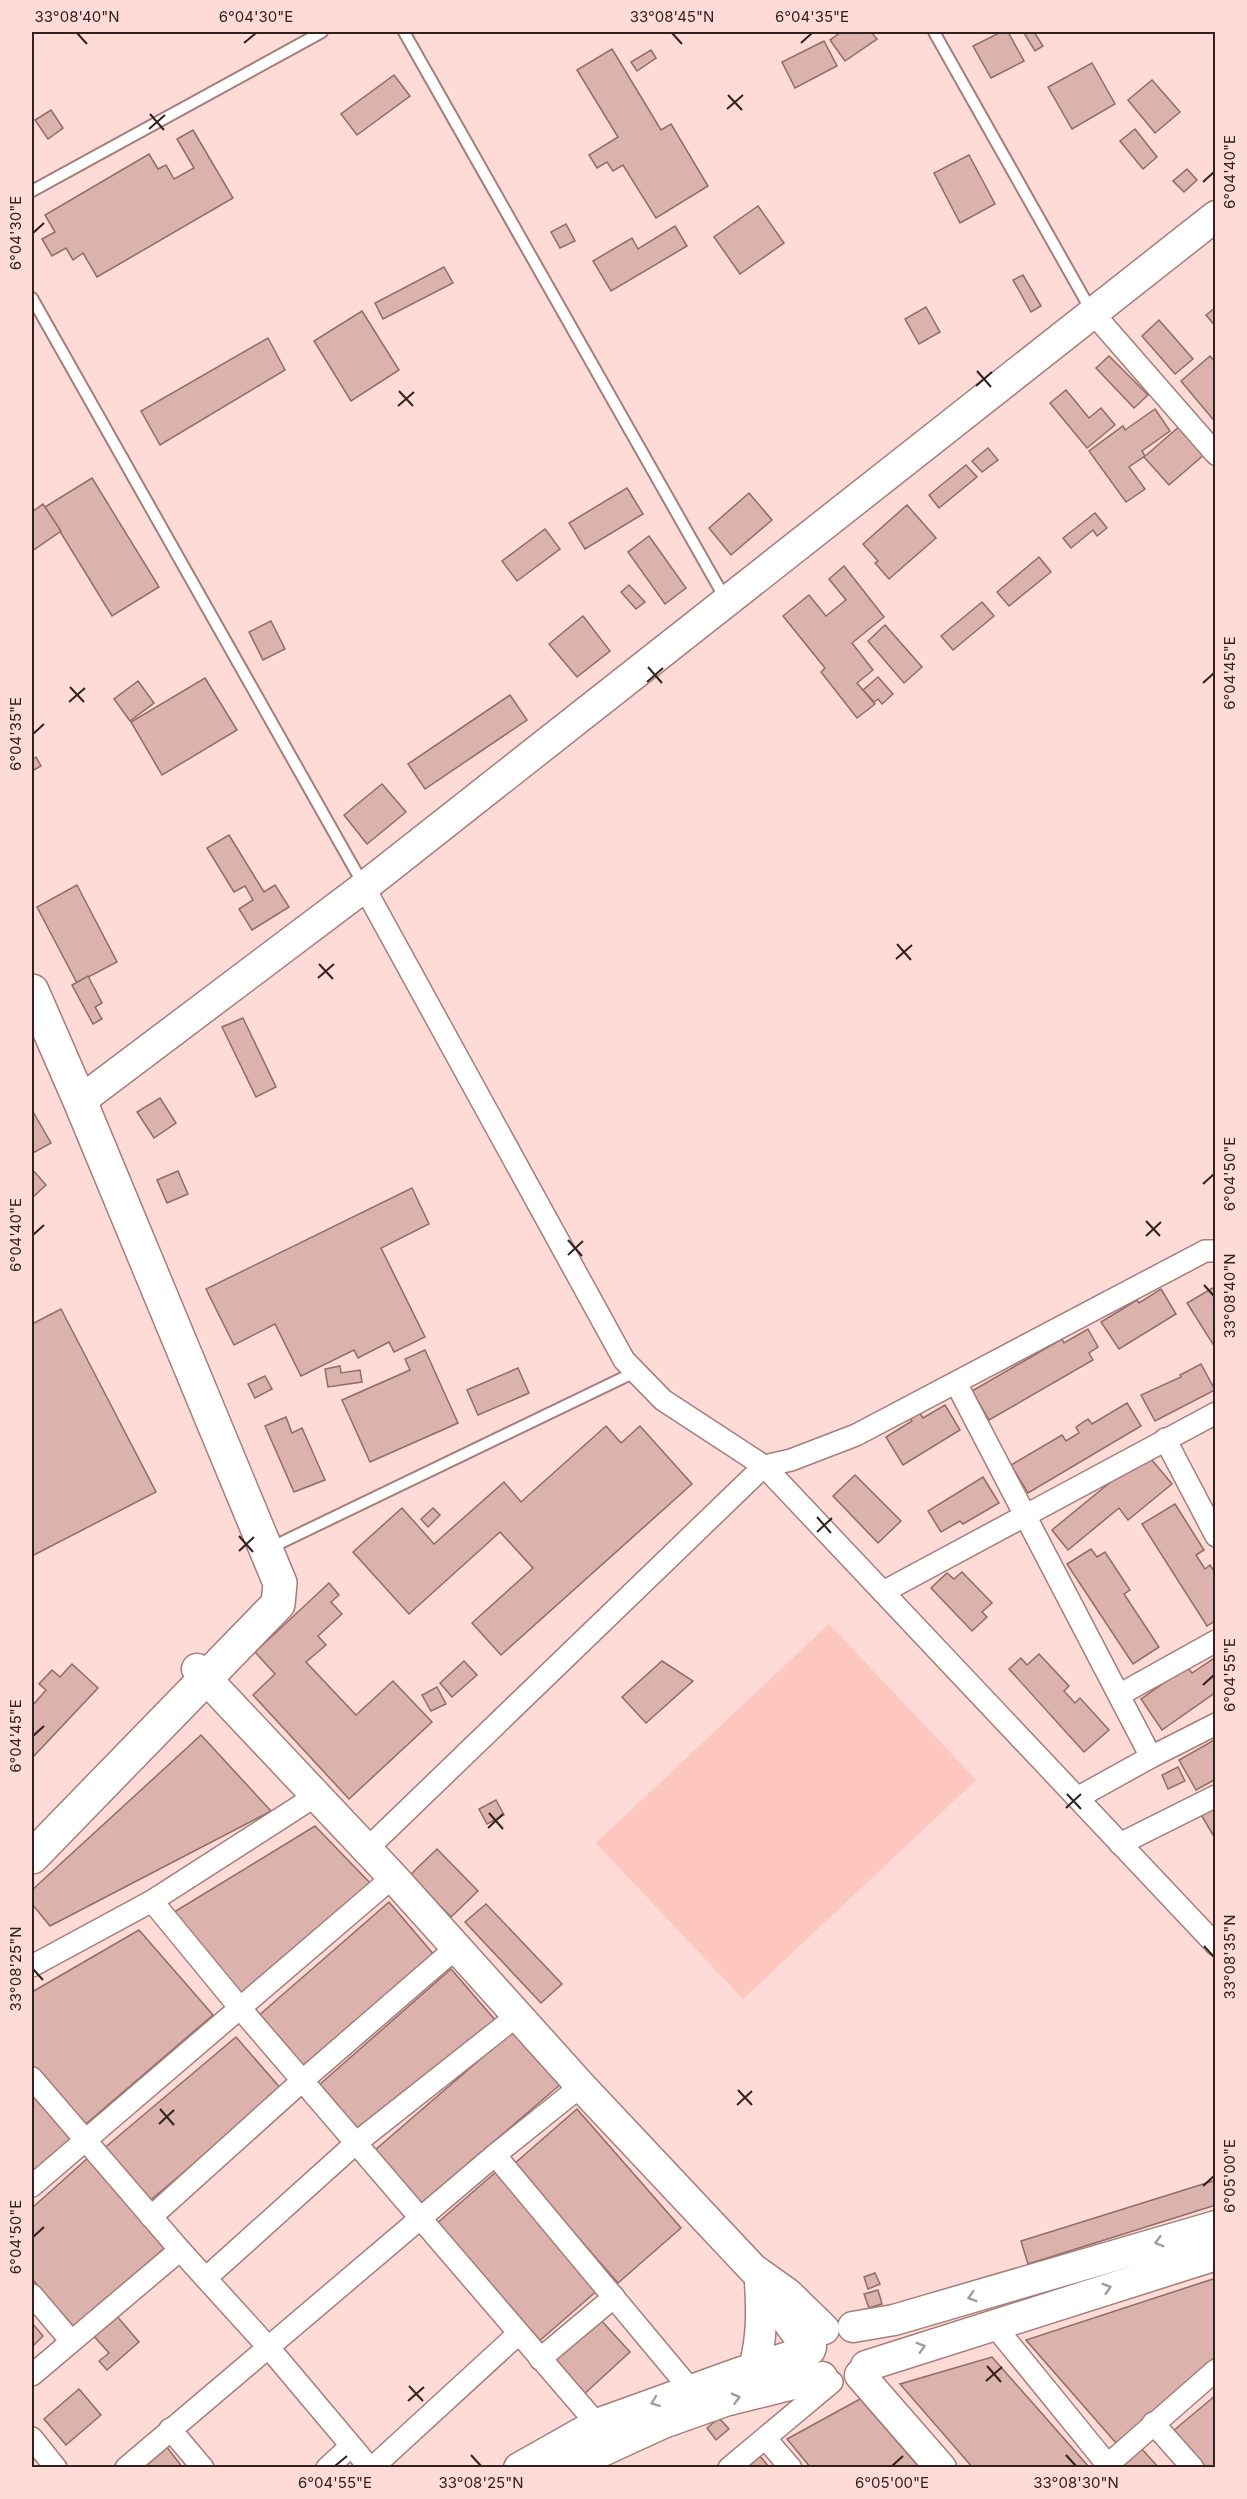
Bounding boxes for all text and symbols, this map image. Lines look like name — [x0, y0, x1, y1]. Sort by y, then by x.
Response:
text: 33°08'40"N — [35, 7, 119, 26]
text: 6°04'30"E — [219, 7, 293, 26]
text: 33°08'45"N — [630, 7, 714, 26]
text: 6°04'35"E — [775, 7, 849, 26]
text: 6°04'40"E — [1220, 135, 1239, 209]
text: 6°04'30"E — [6, 196, 25, 270]
text: 6°04'45"E — [1220, 636, 1239, 710]
text: 6°04'35"E — [6, 697, 25, 771]
text: 6°04'50"E — [1220, 1137, 1239, 1211]
text: 6°04'40"E — [6, 1198, 25, 1272]
text: 33°08'40"N — [1220, 1254, 1239, 1338]
text: 6°04'55"E — [1220, 1638, 1239, 1712]
text: 6°04'45"E — [6, 1699, 25, 1773]
text: 33°08'35"N — [1220, 1914, 1239, 2000]
text: 33°08'25"N — [6, 1927, 25, 2011]
text: 6°05'00"E — [1220, 2139, 1239, 2213]
text: 6°04'50"E — [6, 2200, 25, 2274]
one-way arrow — [1154, 2235, 1165, 2247]
one-way arrow — [1101, 2283, 1112, 2295]
one-way arrow — [967, 2290, 978, 2302]
one-way arrow — [915, 2342, 926, 2354]
one-way arrow — [731, 2392, 741, 2405]
one-way arrow — [651, 2395, 661, 2408]
text: 6°04'55"E — [298, 2473, 372, 2492]
text: 33°08'25"N — [439, 2473, 523, 2492]
text: 6°05'00"E — [855, 2473, 929, 2492]
text: 33°08'30"N — [1033, 2473, 1119, 2492]

